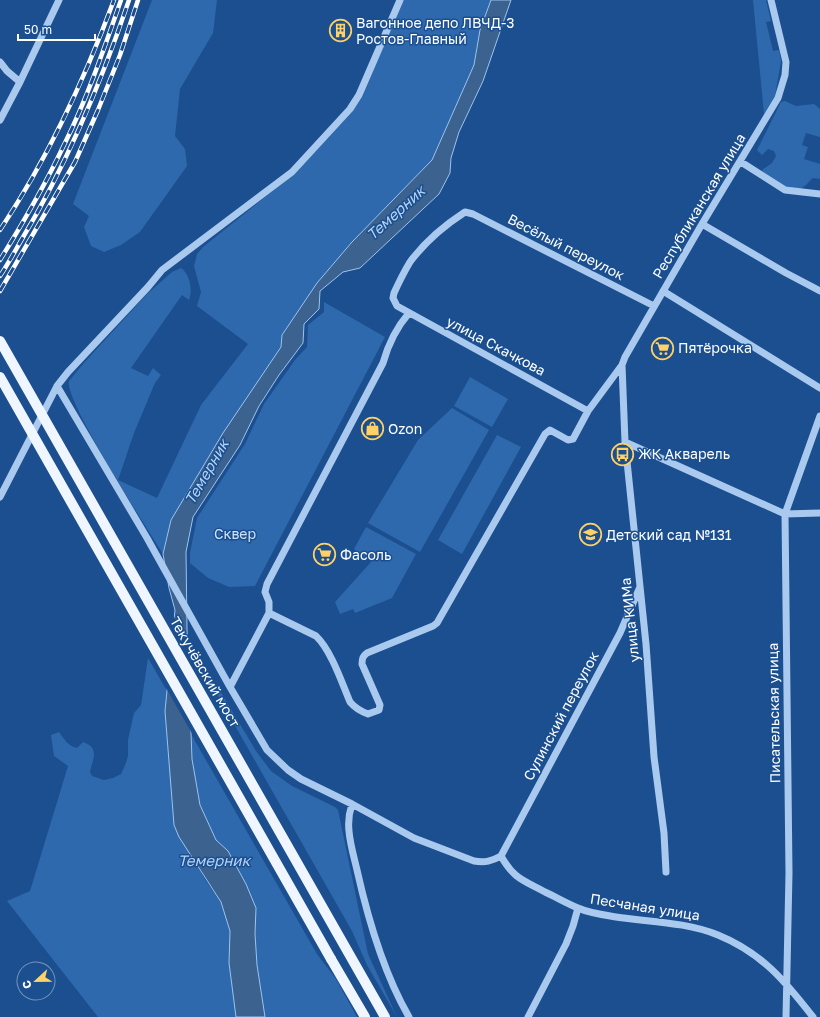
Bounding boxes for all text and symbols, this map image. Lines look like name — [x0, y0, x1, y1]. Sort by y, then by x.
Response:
place label: Вагонное депо ЛВЧД-3 Ростов-Главный — [356, 14, 514, 47]
scale bar — [18, 16, 95, 42]
building icon: Вагонное депо ЛВЧД-3 Ростов-Главный — [328, 18, 354, 44]
text: 50 m — [24, 22, 52, 37]
street label: Республиканская улица — [648, 130, 749, 281]
water label: Темерник — [362, 180, 430, 243]
street label: Весёлый переулок — [505, 210, 627, 283]
street label: улица Скачкова — [444, 312, 549, 379]
supermarket icon: Пятёрочка — [649, 335, 675, 361]
place label: Пятёрочка — [678, 339, 752, 356]
shop icon: Ozon — [360, 416, 386, 442]
place label: Ozon — [388, 420, 422, 437]
water label: Темерник — [180, 434, 233, 507]
bus stop icon: ЖК Акварель — [609, 441, 635, 467]
place label: ЖК Акварель — [638, 445, 730, 462]
school or university icon: Детский сад №131 — [577, 522, 603, 548]
park label: Сквер — [214, 525, 256, 542]
place label: Детский сад №131 — [606, 526, 732, 543]
supermarket icon: Фасоль — [312, 542, 338, 568]
place label: Фасоль — [340, 546, 391, 563]
street label: улица КИМа — [617, 577, 642, 663]
street label: Текучёвский мост — [167, 613, 244, 730]
street label: Писательская улица — [764, 642, 783, 784]
street label: Сулинский переулок — [519, 648, 602, 783]
water label: Темерник — [178, 851, 253, 869]
street label: Песчаная улица — [589, 889, 701, 924]
north arrow — [16, 961, 56, 1001]
text: С — [19, 979, 34, 991]

